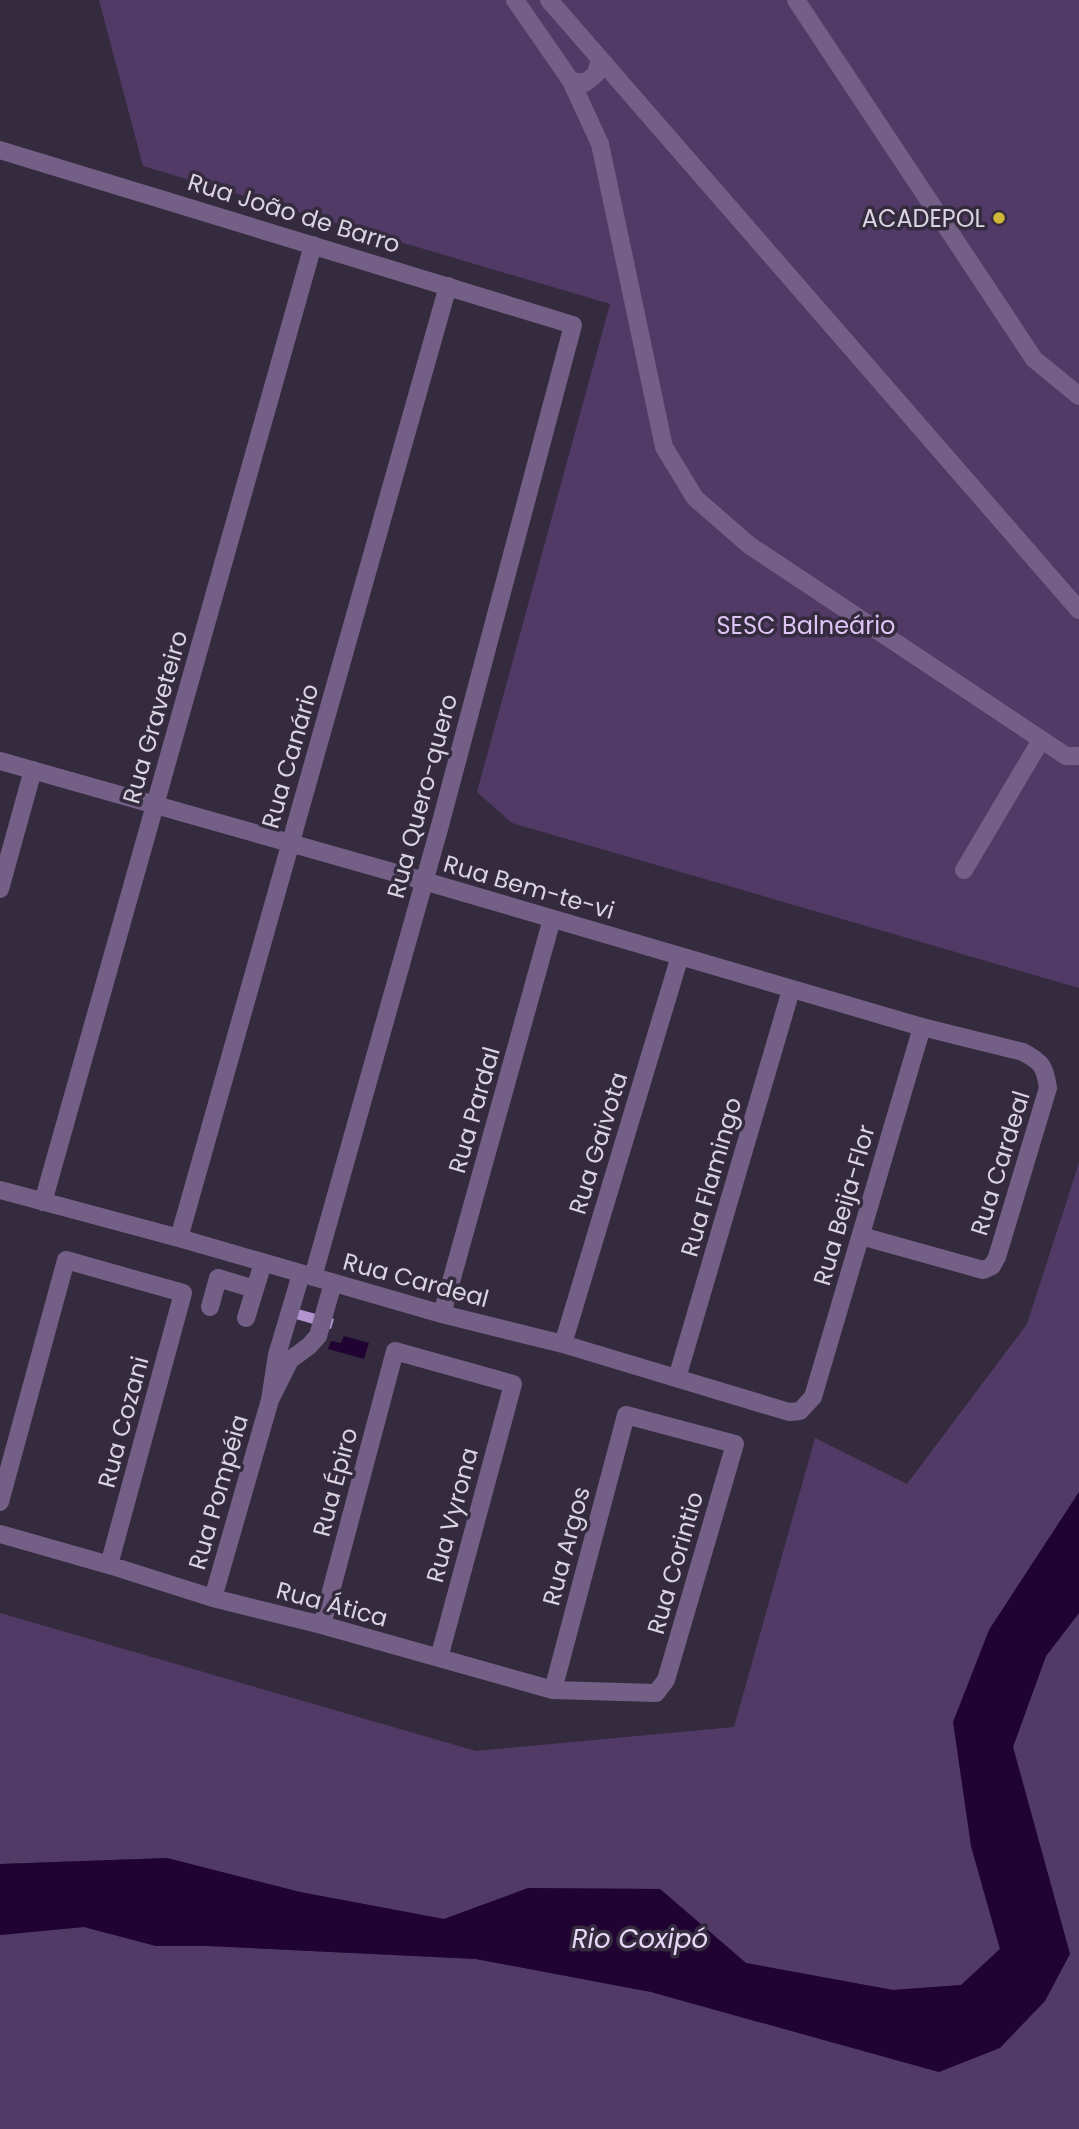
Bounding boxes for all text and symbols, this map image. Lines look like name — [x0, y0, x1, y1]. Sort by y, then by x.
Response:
street label: Rua João de Barro — [184, 165, 404, 261]
place label: ACADEPOL — [862, 202, 985, 235]
marker: ACADEPOL — [991, 210, 1007, 226]
park label: SESC Balneário — [717, 609, 895, 642]
street label: Rua Graveteiro — [115, 627, 195, 807]
street label: Rua Canário — [254, 680, 326, 832]
street label: Rua Quero-quero — [379, 690, 465, 902]
street label: Rua Bem-te-vi — [440, 847, 618, 927]
street label: Rua Pardal — [440, 1043, 508, 1177]
street label: Rua Gaivota — [561, 1068, 635, 1218]
street label: Rua Cardeal — [962, 1087, 1038, 1239]
street label: Rua Flamingo — [672, 1093, 750, 1261]
street label: Rua Beija-Flor — [805, 1121, 883, 1289]
street label: Rua Cardeal — [340, 1245, 492, 1315]
street label: Rua Cozani — [90, 1353, 156, 1491]
street label: Rua Pompéia — [180, 1411, 256, 1573]
street label: Rua Épiro — [305, 1424, 365, 1540]
street label: Rua Vyrona — [418, 1444, 486, 1586]
street label: Rua Argos — [534, 1483, 598, 1609]
street label: Rua Corintio — [639, 1488, 711, 1638]
street label: Rua Ática — [273, 1573, 391, 1635]
water label: Rio Coxipó — [572, 1921, 708, 1957]

